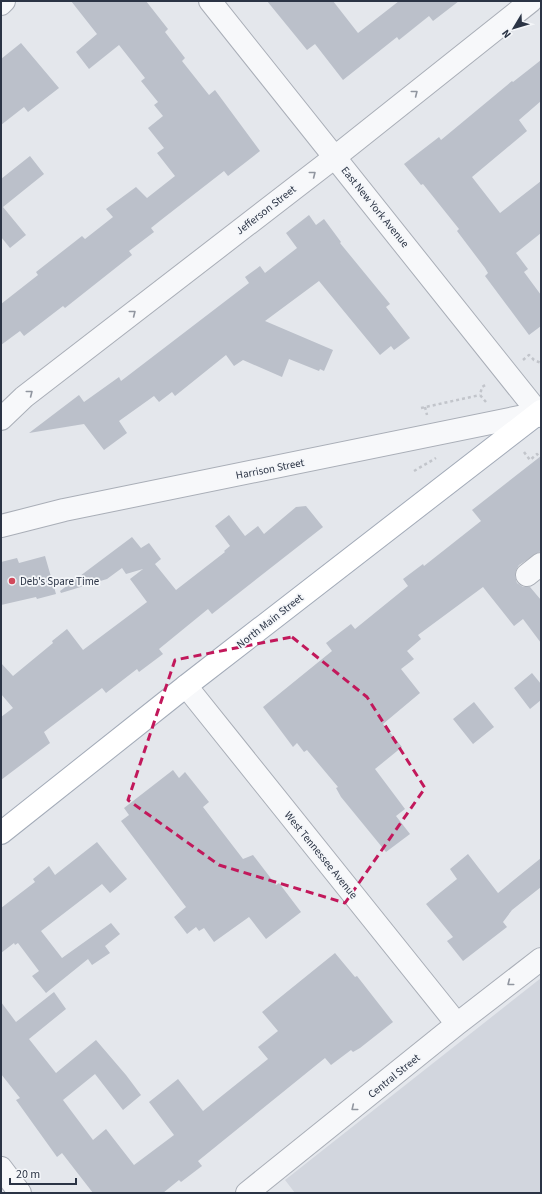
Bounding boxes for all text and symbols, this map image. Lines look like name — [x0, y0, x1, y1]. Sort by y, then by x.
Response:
north arrow — [494, 8, 534, 48]
text: N — [498, 26, 515, 41]
one-way arrow — [410, 91, 417, 98]
street label: East New York Avenue — [338, 163, 413, 251]
one-way arrow — [308, 171, 315, 178]
street label: Jefferson Street — [233, 182, 299, 238]
one-way arrow — [128, 311, 135, 318]
one-way arrow — [25, 390, 32, 397]
street label: Harrison Street — [235, 455, 306, 483]
place label: Deb's Spare Time — [20, 574, 100, 589]
marker: Deb's Spare Time — [7, 576, 17, 586]
street label: North Main Street — [234, 590, 307, 652]
street label: West Tennessee Avenue — [281, 808, 361, 902]
one-way arrow — [508, 978, 515, 985]
street label: Central Street — [365, 1050, 423, 1102]
one-way arrow — [351, 1103, 358, 1110]
scale bar — [10, 1160, 76, 1186]
text: 20 m — [16, 1166, 40, 1183]

